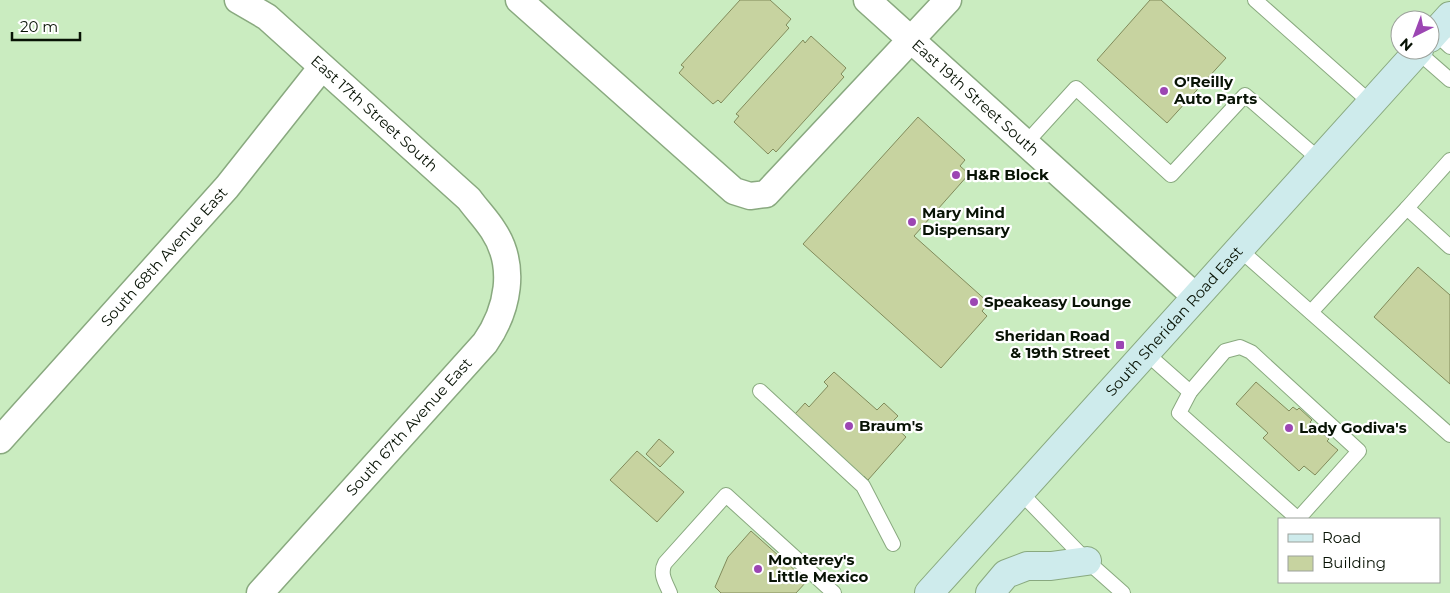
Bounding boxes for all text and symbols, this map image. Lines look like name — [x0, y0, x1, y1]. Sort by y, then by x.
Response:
scale bar — [12, 10, 80, 42]
north arrow — [1390, 10, 1440, 60]
text: 20 m — [20, 17, 58, 36]
text: N — [1396, 34, 1417, 55]
street label: East 19th Street South — [908, 35, 1043, 160]
street label: East 17th Street South — [307, 51, 442, 175]
place label: O'Reilly Auto Parts — [1173, 72, 1257, 108]
marker: O'Reilly Auto Parts — [1158, 85, 1170, 97]
place label: H&R Block — [966, 165, 1049, 184]
marker: H&R Block — [950, 169, 962, 181]
street label: South 68th Avenue East — [97, 183, 231, 330]
place label: Mary Mind Dispensary — [922, 203, 1011, 239]
marker: Mary Mind Dispensary — [906, 216, 918, 228]
street label: South Sheridan Road East — [1101, 242, 1246, 400]
place label: Speakeasy Lounge — [984, 292, 1131, 311]
marker: Speakeasy Lounge — [968, 296, 980, 308]
place label: Sheridan Road & 19th Street — [995, 326, 1110, 362]
marker: Sheridan Road & 19th Street — [1114, 339, 1126, 351]
street label: South 67th Avenue East — [342, 354, 476, 500]
place label: Braum's — [859, 416, 923, 435]
place label: Lady Godiva's — [1299, 418, 1407, 437]
marker: Braum's — [843, 420, 855, 432]
marker: Lady Godiva's — [1283, 422, 1295, 434]
legend — [1278, 518, 1440, 583]
text: Road — [1322, 528, 1361, 547]
place label: Monterey's Little Mexico — [768, 550, 868, 586]
text: Building — [1322, 553, 1386, 572]
marker: Monterey's Little Mexico — [752, 563, 764, 575]

